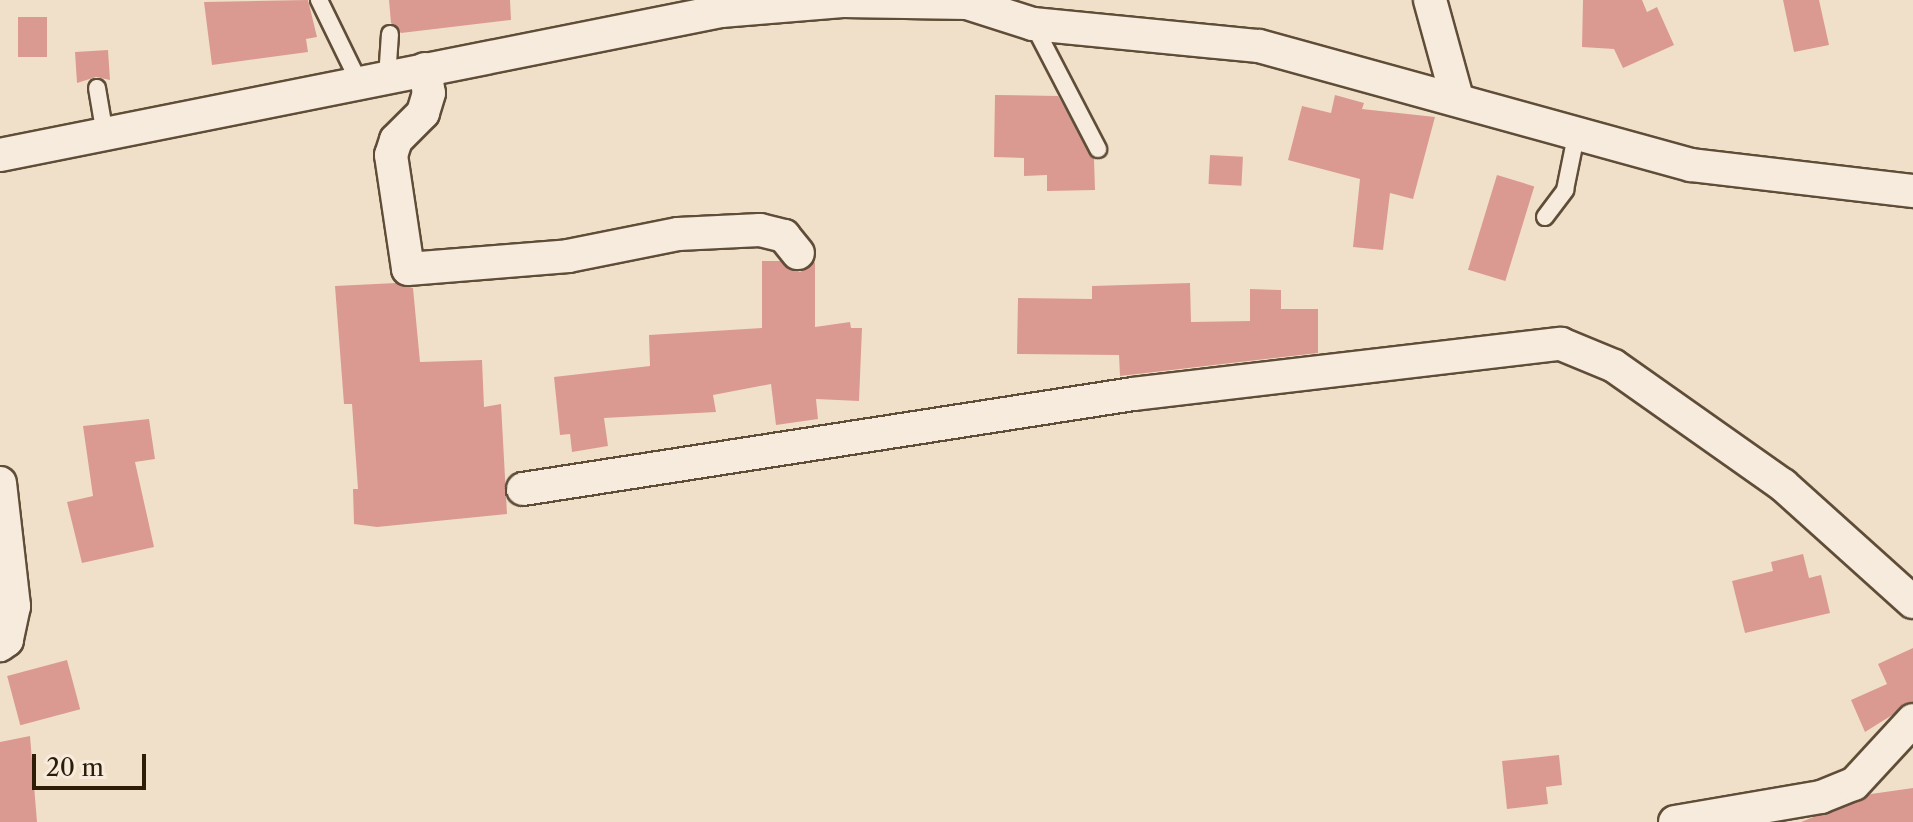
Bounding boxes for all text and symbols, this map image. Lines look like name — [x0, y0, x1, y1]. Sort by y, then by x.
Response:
scale bar — [36, 738, 150, 788]
text: 20 m — [46, 753, 104, 782]

